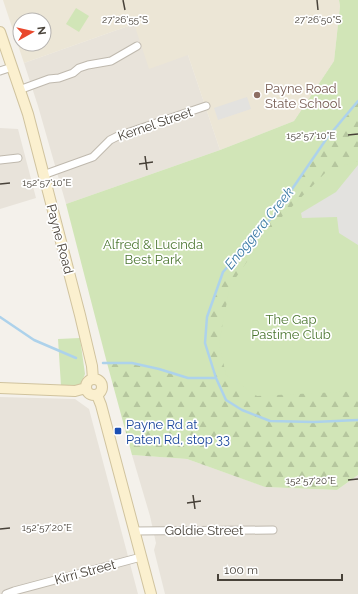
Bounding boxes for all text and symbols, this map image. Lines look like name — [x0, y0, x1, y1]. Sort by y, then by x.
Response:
north arrow — [12, 12, 52, 52]
text: 27°26'55"S — [102, 14, 148, 25]
text: 27°26'50"S — [295, 14, 341, 25]
text: N — [34, 26, 48, 36]
place label: Payne Road State School — [265, 81, 341, 111]
marker: Payne Road State School — [252, 90, 262, 100]
street label: Kernel Street — [116, 104, 195, 144]
text: 152°57'10"E — [286, 130, 336, 141]
text: 152°57'10"E — [22, 177, 72, 188]
water label: Enoggera Creek — [221, 183, 297, 272]
street label: Payne Road — [43, 202, 77, 276]
park label: Alfred & Lucinda Best Park — [103, 237, 203, 267]
park label: The Gap Pastime Club — [251, 312, 331, 342]
place label: Payne Rd at Paten Rd, stop 33 — [126, 417, 230, 447]
marker: Payne Rd at Paten Rd, stop 33 — [113, 426, 123, 436]
text: 152°57'20"E — [286, 475, 336, 486]
text: 152°57'20"E — [22, 522, 72, 533]
street label: Goldie Street — [165, 523, 244, 538]
scale bar — [218, 556, 342, 582]
street label: Kirri Street — [53, 557, 118, 587]
text: 100 m — [224, 563, 258, 577]

